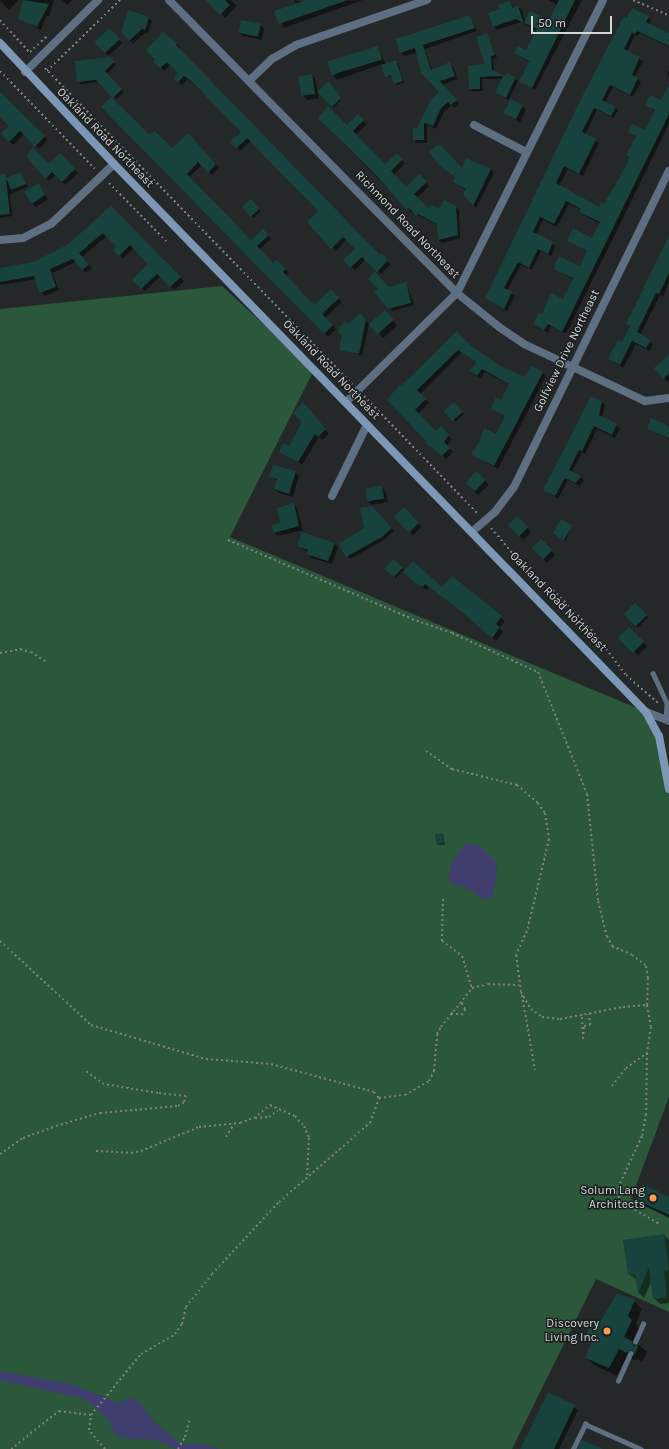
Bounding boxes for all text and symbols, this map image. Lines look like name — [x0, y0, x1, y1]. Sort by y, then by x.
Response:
scale bar — [533, 8, 614, 34]
text: 50 m — [538, 16, 566, 30]
street label: Oakland Road Northeast — [54, 85, 156, 191]
street label: Richmond Road Northeast — [352, 168, 462, 282]
street label: Golfview Drive Northeast — [531, 287, 603, 415]
street label: Oakland Road Northeast — [280, 317, 382, 423]
street label: Oakland Road Northeast — [507, 549, 609, 655]
place label: Solum Lang Architects — [580, 1184, 645, 1212]
marker: Solum Lang Architects — [648, 1193, 658, 1203]
place label: Discovery Living Inc. — [544, 1317, 599, 1345]
marker: Discovery Living Inc. — [602, 1326, 612, 1336]

